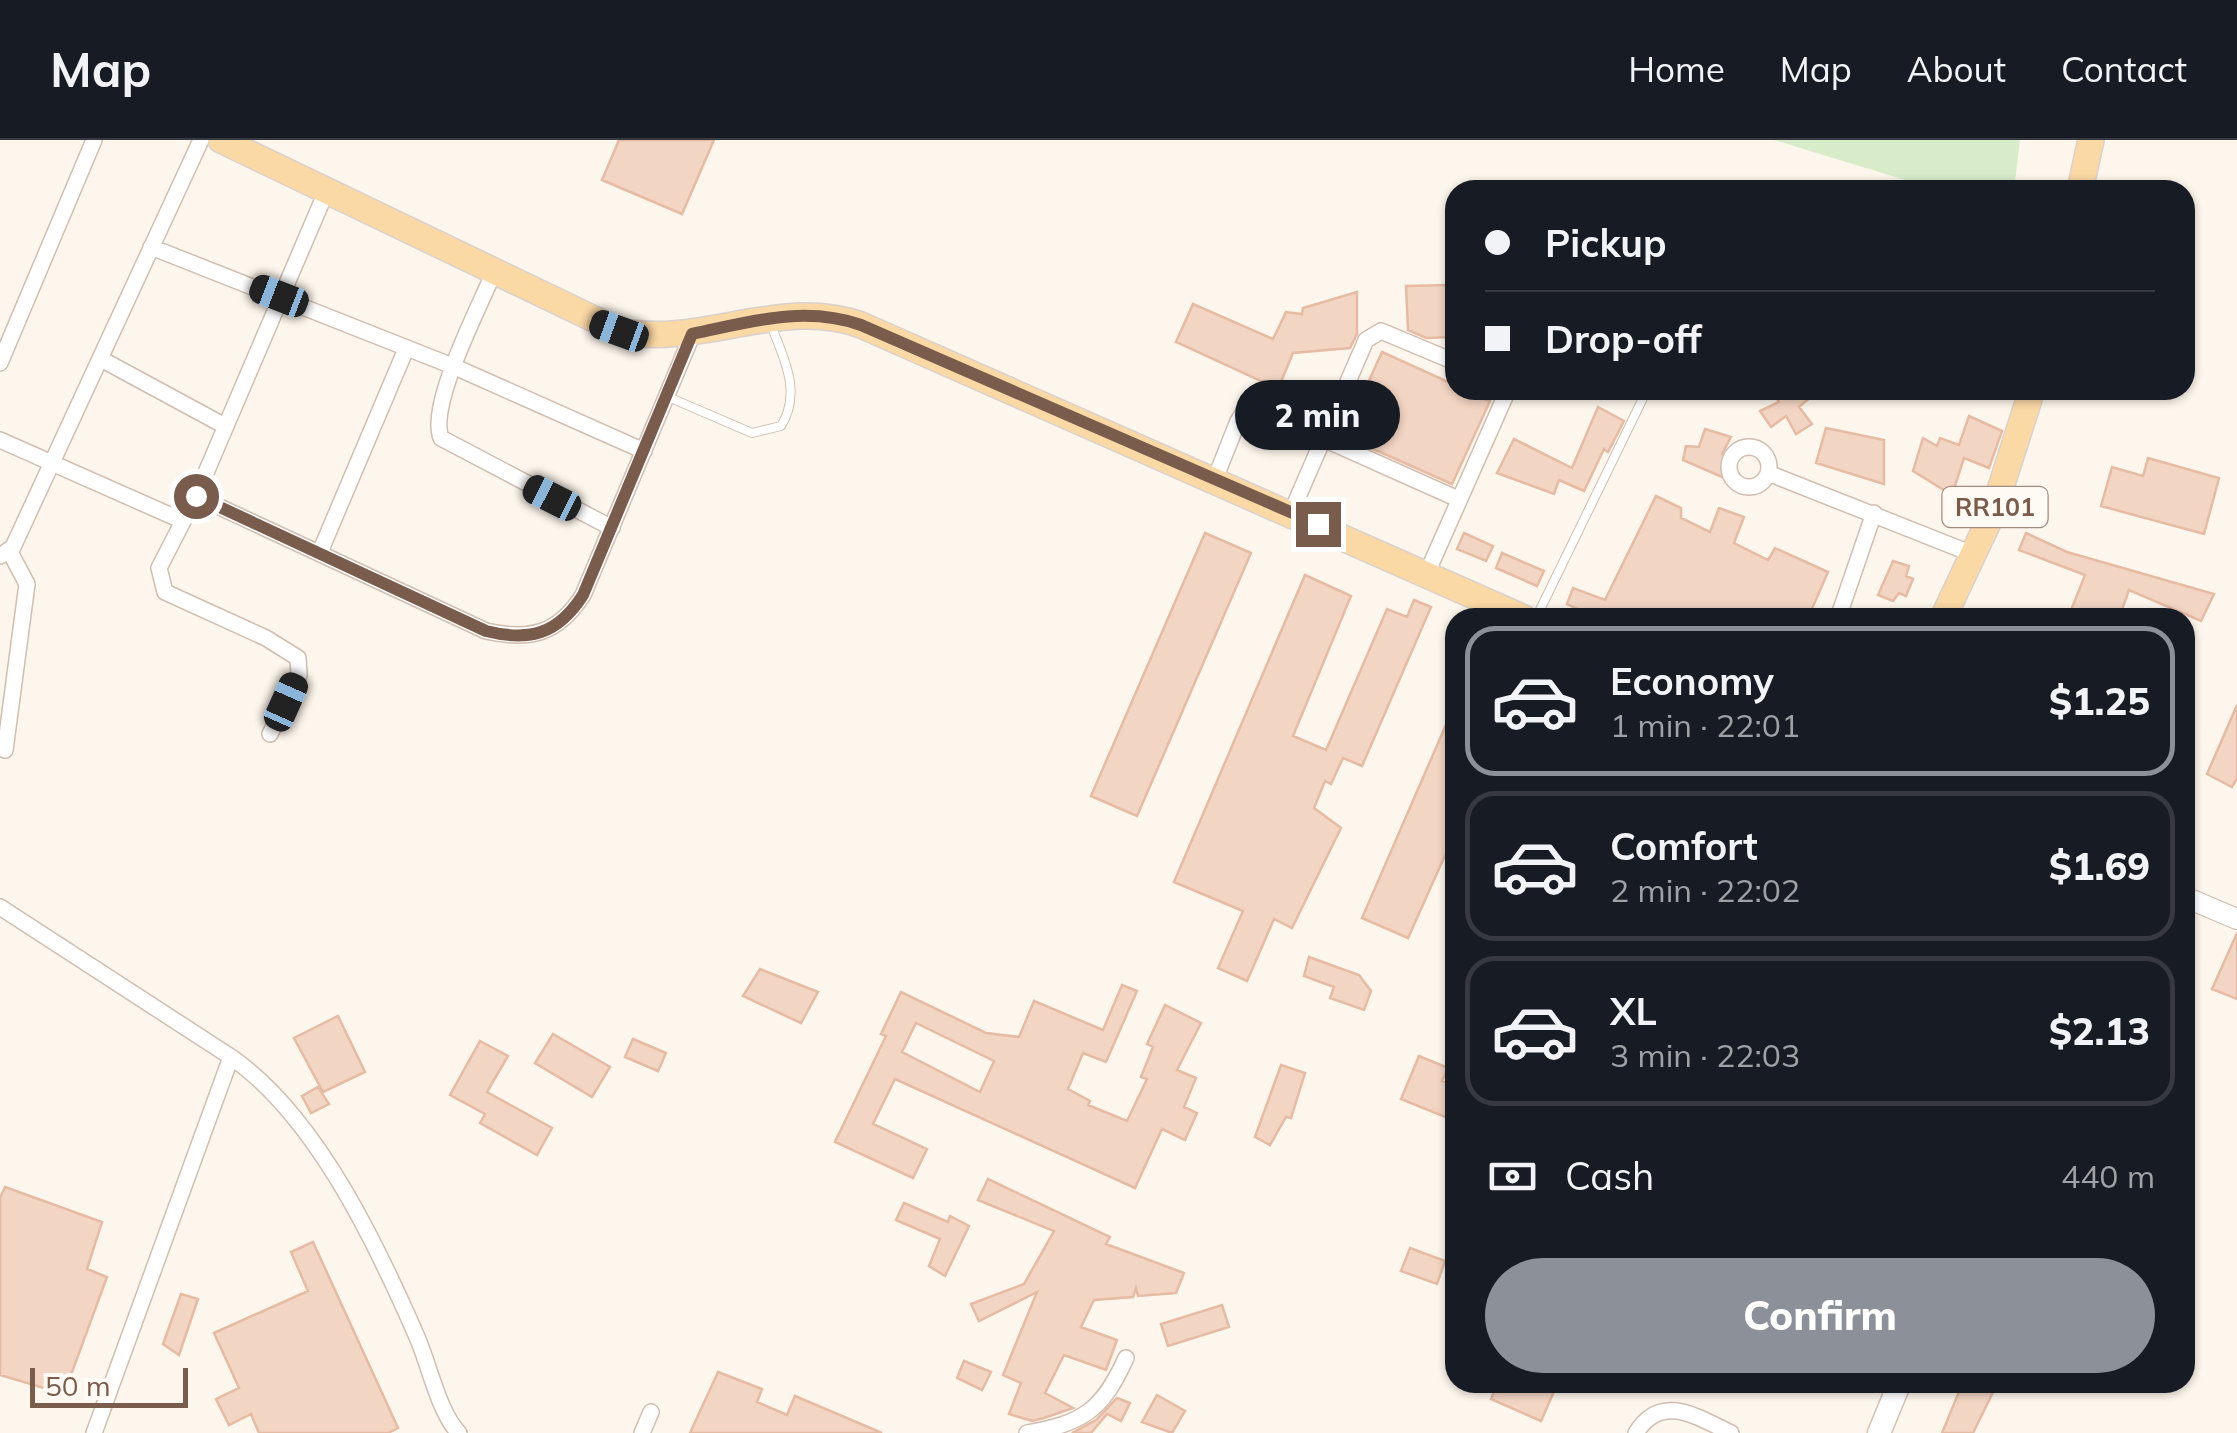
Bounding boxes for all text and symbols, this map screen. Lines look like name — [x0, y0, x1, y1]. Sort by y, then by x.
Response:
text: Map — [50, 39, 151, 99]
text: Home — [1628, 47, 1725, 91]
text: Map — [1780, 47, 1852, 91]
text: About — [1907, 47, 2006, 91]
text: Contact — [2061, 47, 2187, 91]
text: Pickup — [1545, 219, 1667, 267]
car — [246, 271, 312, 321]
car — [586, 307, 652, 355]
text: Drop-off — [1545, 315, 1702, 363]
callout: 2 min — [1236, 379, 1400, 449]
text: 2 min — [1275, 395, 1360, 435]
car — [518, 471, 586, 525]
route start — [174, 474, 219, 519]
road number: RR101 — [1942, 487, 2048, 527]
route end — [1296, 502, 1341, 547]
icon: car — [1490, 656, 1580, 746]
text: Economy — [1610, 657, 1774, 705]
car — [260, 668, 312, 736]
text: $1.25 — [2049, 677, 2150, 725]
text: 1 min · 22:01 — [1610, 705, 1800, 745]
icon: car — [1490, 821, 1580, 911]
text: Comfort — [1610, 822, 1758, 870]
text: $1.69 — [2049, 842, 2150, 890]
text: 2 min · 22:02 — [1610, 870, 1800, 910]
icon: car — [1490, 986, 1580, 1076]
text: XL — [1610, 987, 1657, 1035]
text: $2.13 — [2049, 1007, 2150, 1055]
text: 3 min · 22:03 — [1610, 1035, 1800, 1075]
icon: cash — [1485, 1149, 1540, 1204]
text: Cash — [1565, 1152, 1654, 1200]
text: 440 m — [2061, 1156, 2155, 1196]
button: Confirm — [1485, 1258, 2155, 1373]
scale bar — [30, 1363, 188, 1408]
text: 50 m — [45, 1368, 111, 1403]

